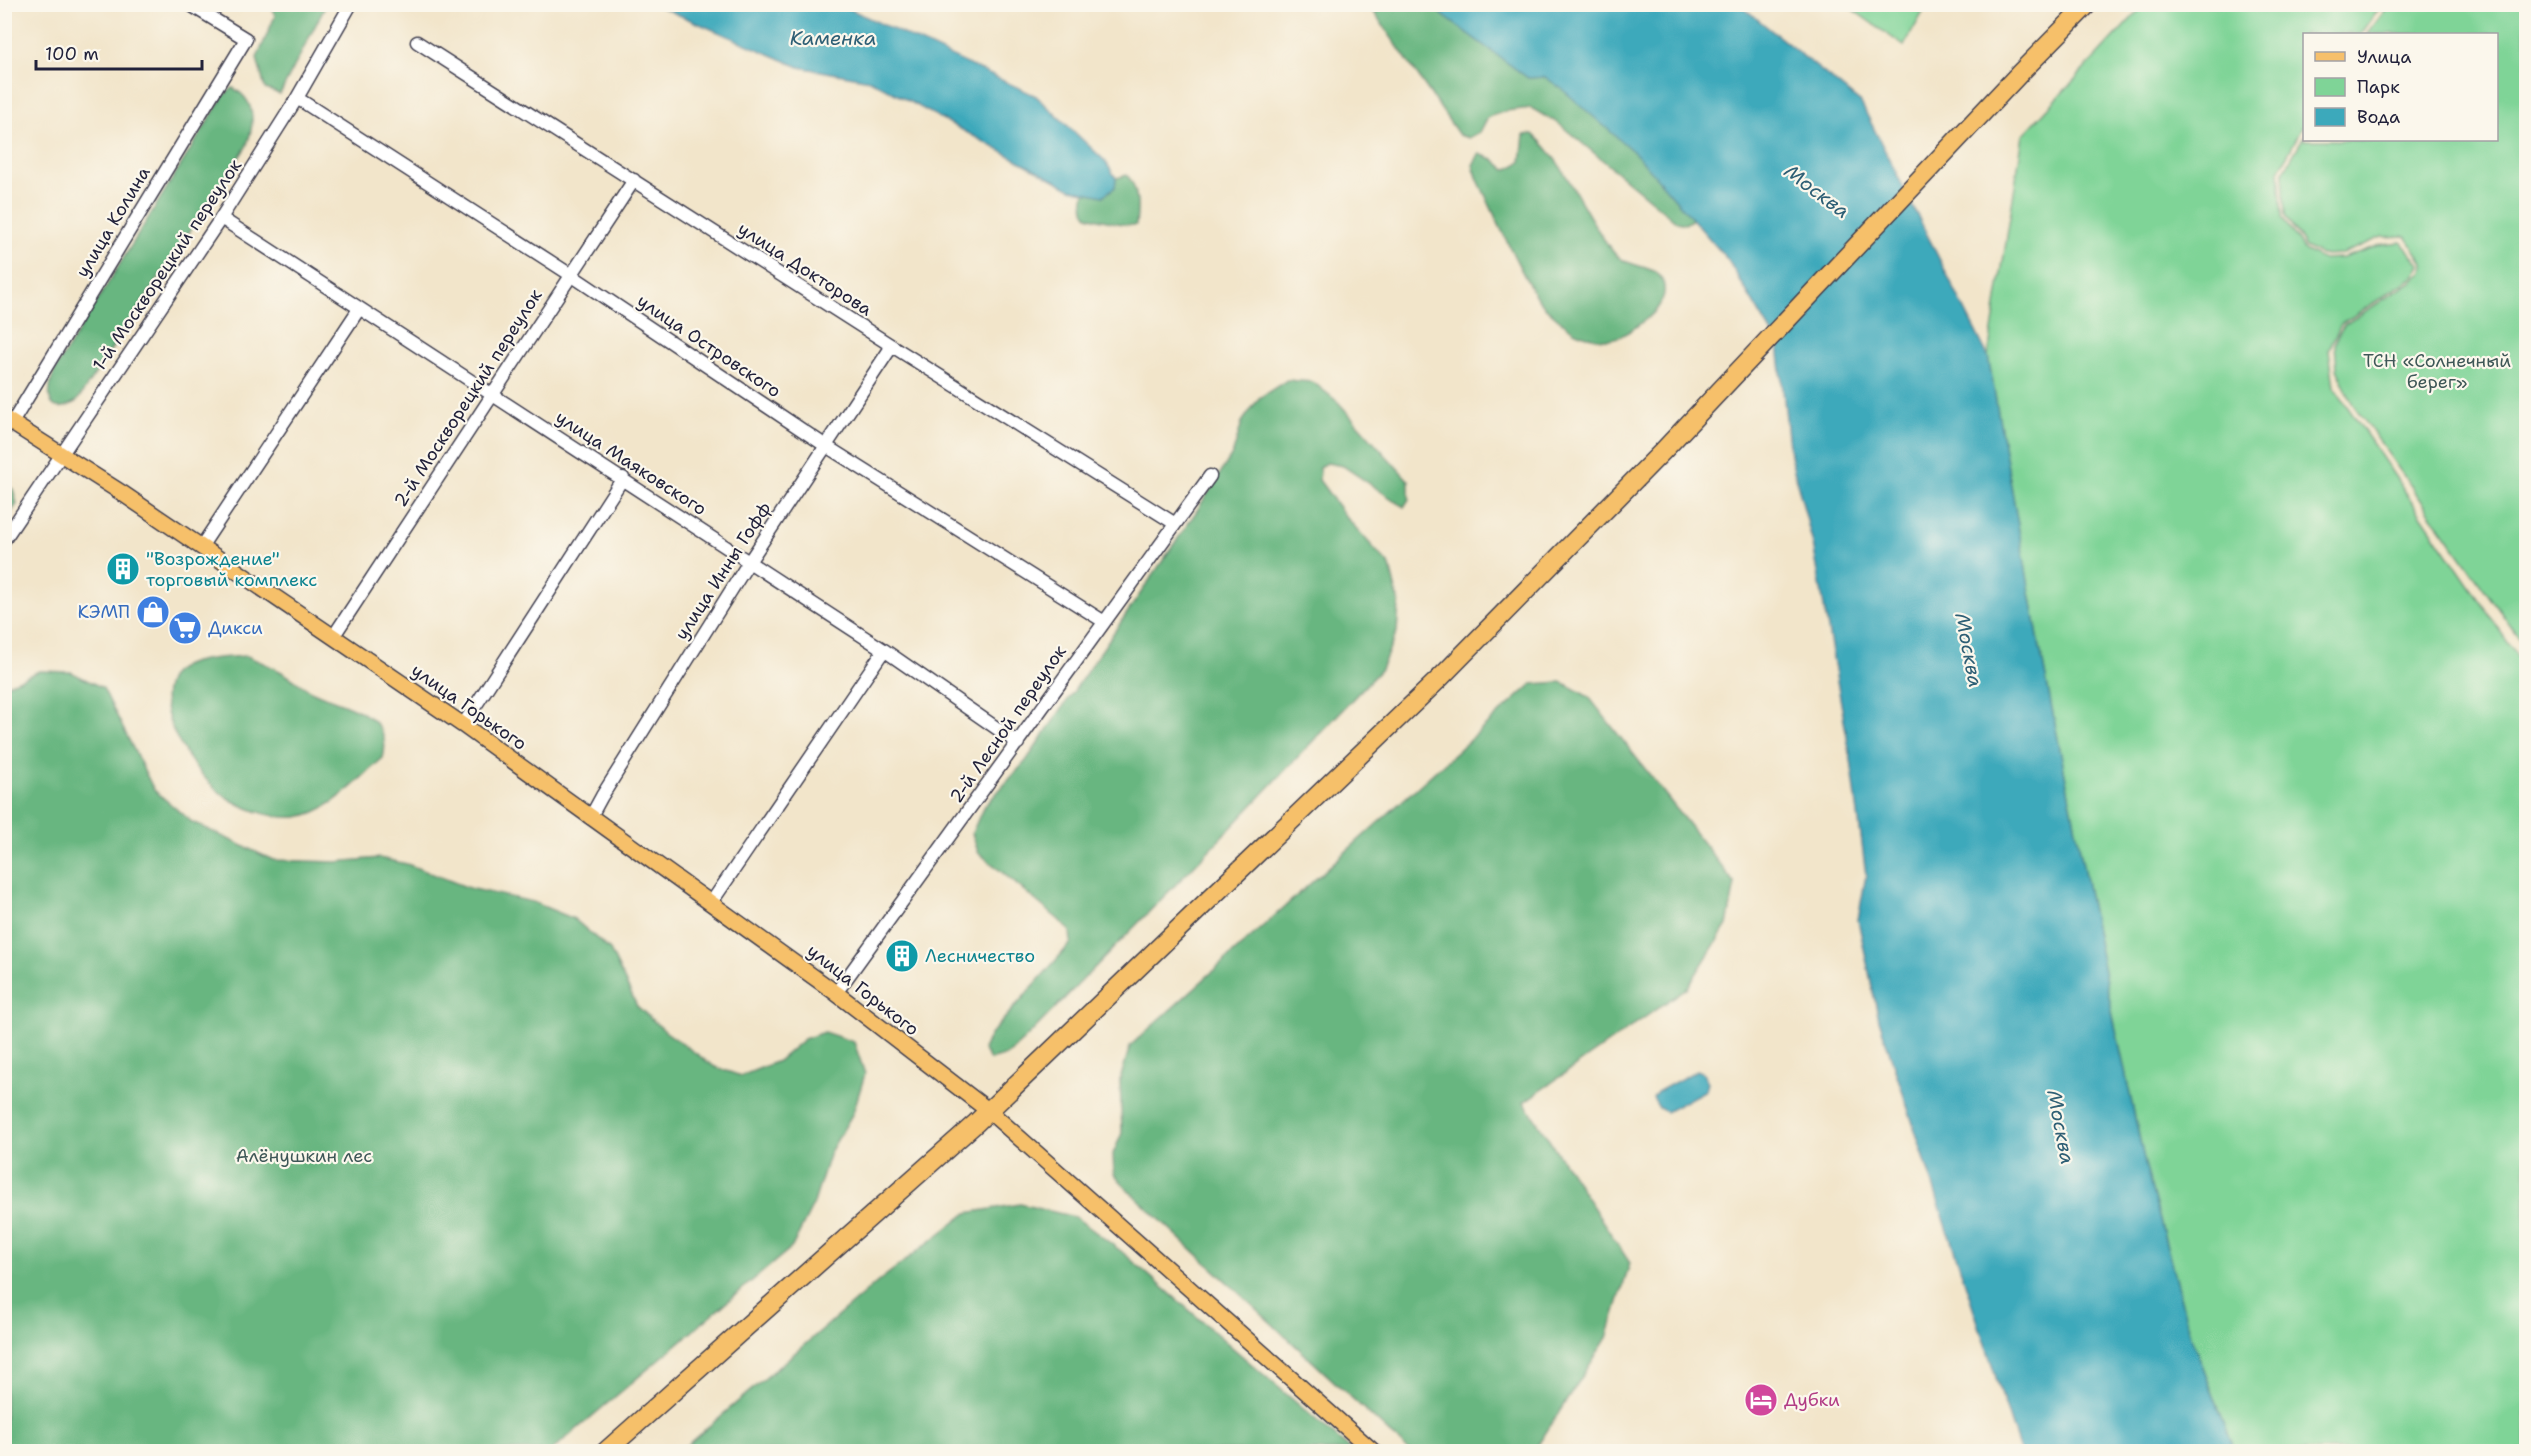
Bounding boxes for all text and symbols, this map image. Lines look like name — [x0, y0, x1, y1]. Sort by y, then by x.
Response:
water label: Каменка — [790, 25, 876, 51]
scale bar — [36, 33, 202, 71]
legend — [2303, 33, 2498, 141]
text: 100 m — [45, 42, 99, 66]
text: Улица — [2357, 45, 2411, 69]
text: Парк — [2357, 75, 2400, 99]
text: Вода — [2357, 105, 2400, 129]
street label: 1-й Москворецкий переулок — [87, 154, 247, 376]
water label: Москва — [1779, 158, 1855, 224]
street label: улица Колина — [70, 162, 156, 282]
street label: улица Докторова — [733, 217, 877, 321]
street label: 2-й Москворецкий переулок — [389, 284, 548, 511]
street label: улица Островского — [632, 289, 786, 403]
park label: ТСН «Солнечный берег» — [2363, 349, 2511, 394]
street label: улица Маяковского — [551, 405, 711, 521]
street label: улица Инны Гофф — [669, 497, 777, 645]
place label: "Возрождение" торговый комплекс — [146, 547, 317, 592]
building icon: "Возрождение" торговый комплекс — [105, 551, 141, 587]
shop icon: КЭМП — [135, 594, 171, 630]
place label: КЭМП — [78, 600, 130, 624]
supermarket icon: Дикси — [167, 610, 203, 646]
water label: Москва — [1949, 611, 1989, 689]
place label: Дикси — [208, 616, 263, 640]
street label: 2-й Лесной переулок — [944, 640, 1072, 808]
street label: улица Горького — [406, 658, 532, 756]
building icon: Лесничество — [884, 938, 920, 974]
street label: улица Горького — [802, 939, 924, 1041]
place label: Лесничество — [925, 944, 1035, 968]
water label: Москва — [2041, 1088, 2081, 1166]
park label: Алёнушкин лес — [236, 1144, 372, 1168]
hotel icon: Дубки — [1743, 1382, 1779, 1418]
place label: Дубки — [1784, 1388, 1840, 1412]

